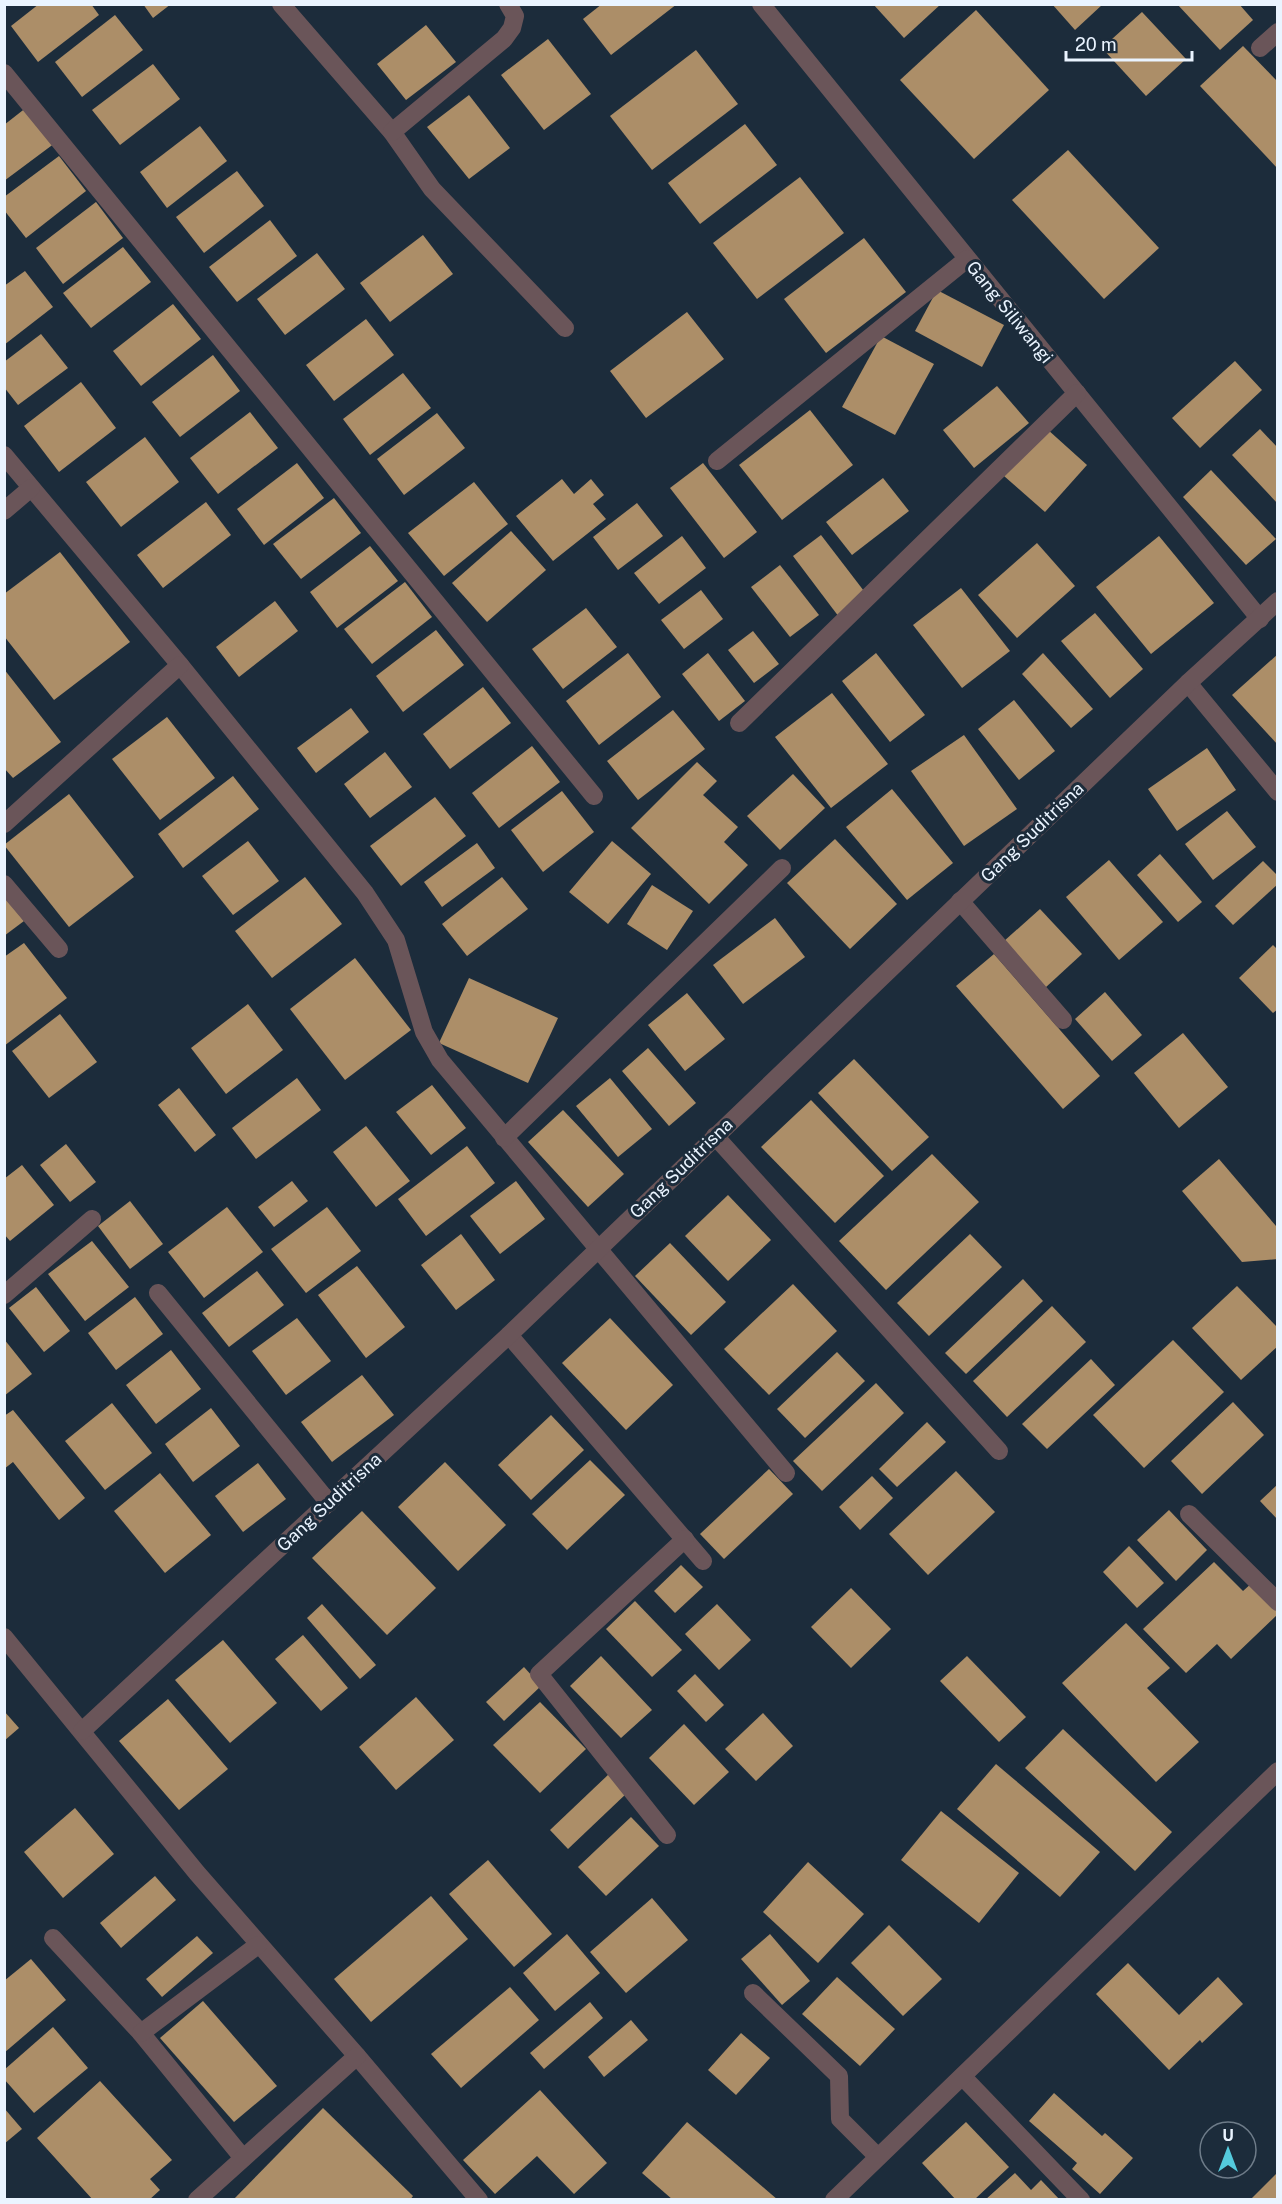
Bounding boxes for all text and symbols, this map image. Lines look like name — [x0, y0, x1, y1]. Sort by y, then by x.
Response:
scale bar — [1066, 24, 1192, 62]
text: 20 m — [1075, 34, 1117, 55]
street label: Gang Siliwangi — [962, 257, 1058, 367]
street label: Gang Suditrisna — [976, 778, 1088, 886]
street label: Gang Suditrisna — [625, 1114, 737, 1222]
street label: Gang Suditrisna — [273, 1448, 385, 1556]
north arrow — [1198, 2120, 1258, 2180]
text: U — [1222, 2126, 1234, 2145]

